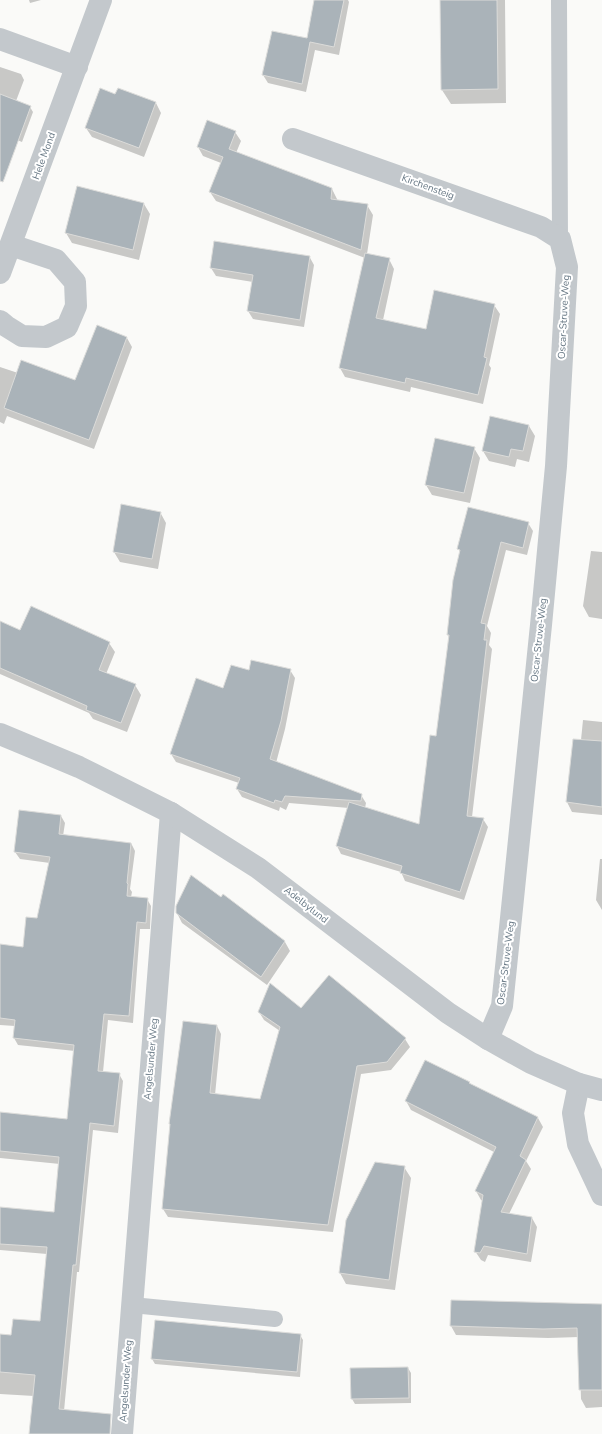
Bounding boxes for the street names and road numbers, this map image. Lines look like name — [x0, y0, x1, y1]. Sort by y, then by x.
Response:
street label: Hele Mond — [29, 130, 59, 182]
street label: Kirchensteig — [400, 171, 456, 203]
street label: Oscar-Struve-Weg — [555, 274, 573, 360]
street label: Oscar-Struve-Weg — [528, 597, 550, 683]
street label: Adelbylund — [281, 883, 331, 927]
street label: Oscar-Struve-Weg — [494, 920, 518, 1006]
street label: Angelsunder Weg — [140, 1017, 162, 1100]
street label: Angelsunder Weg — [116, 1339, 136, 1422]

